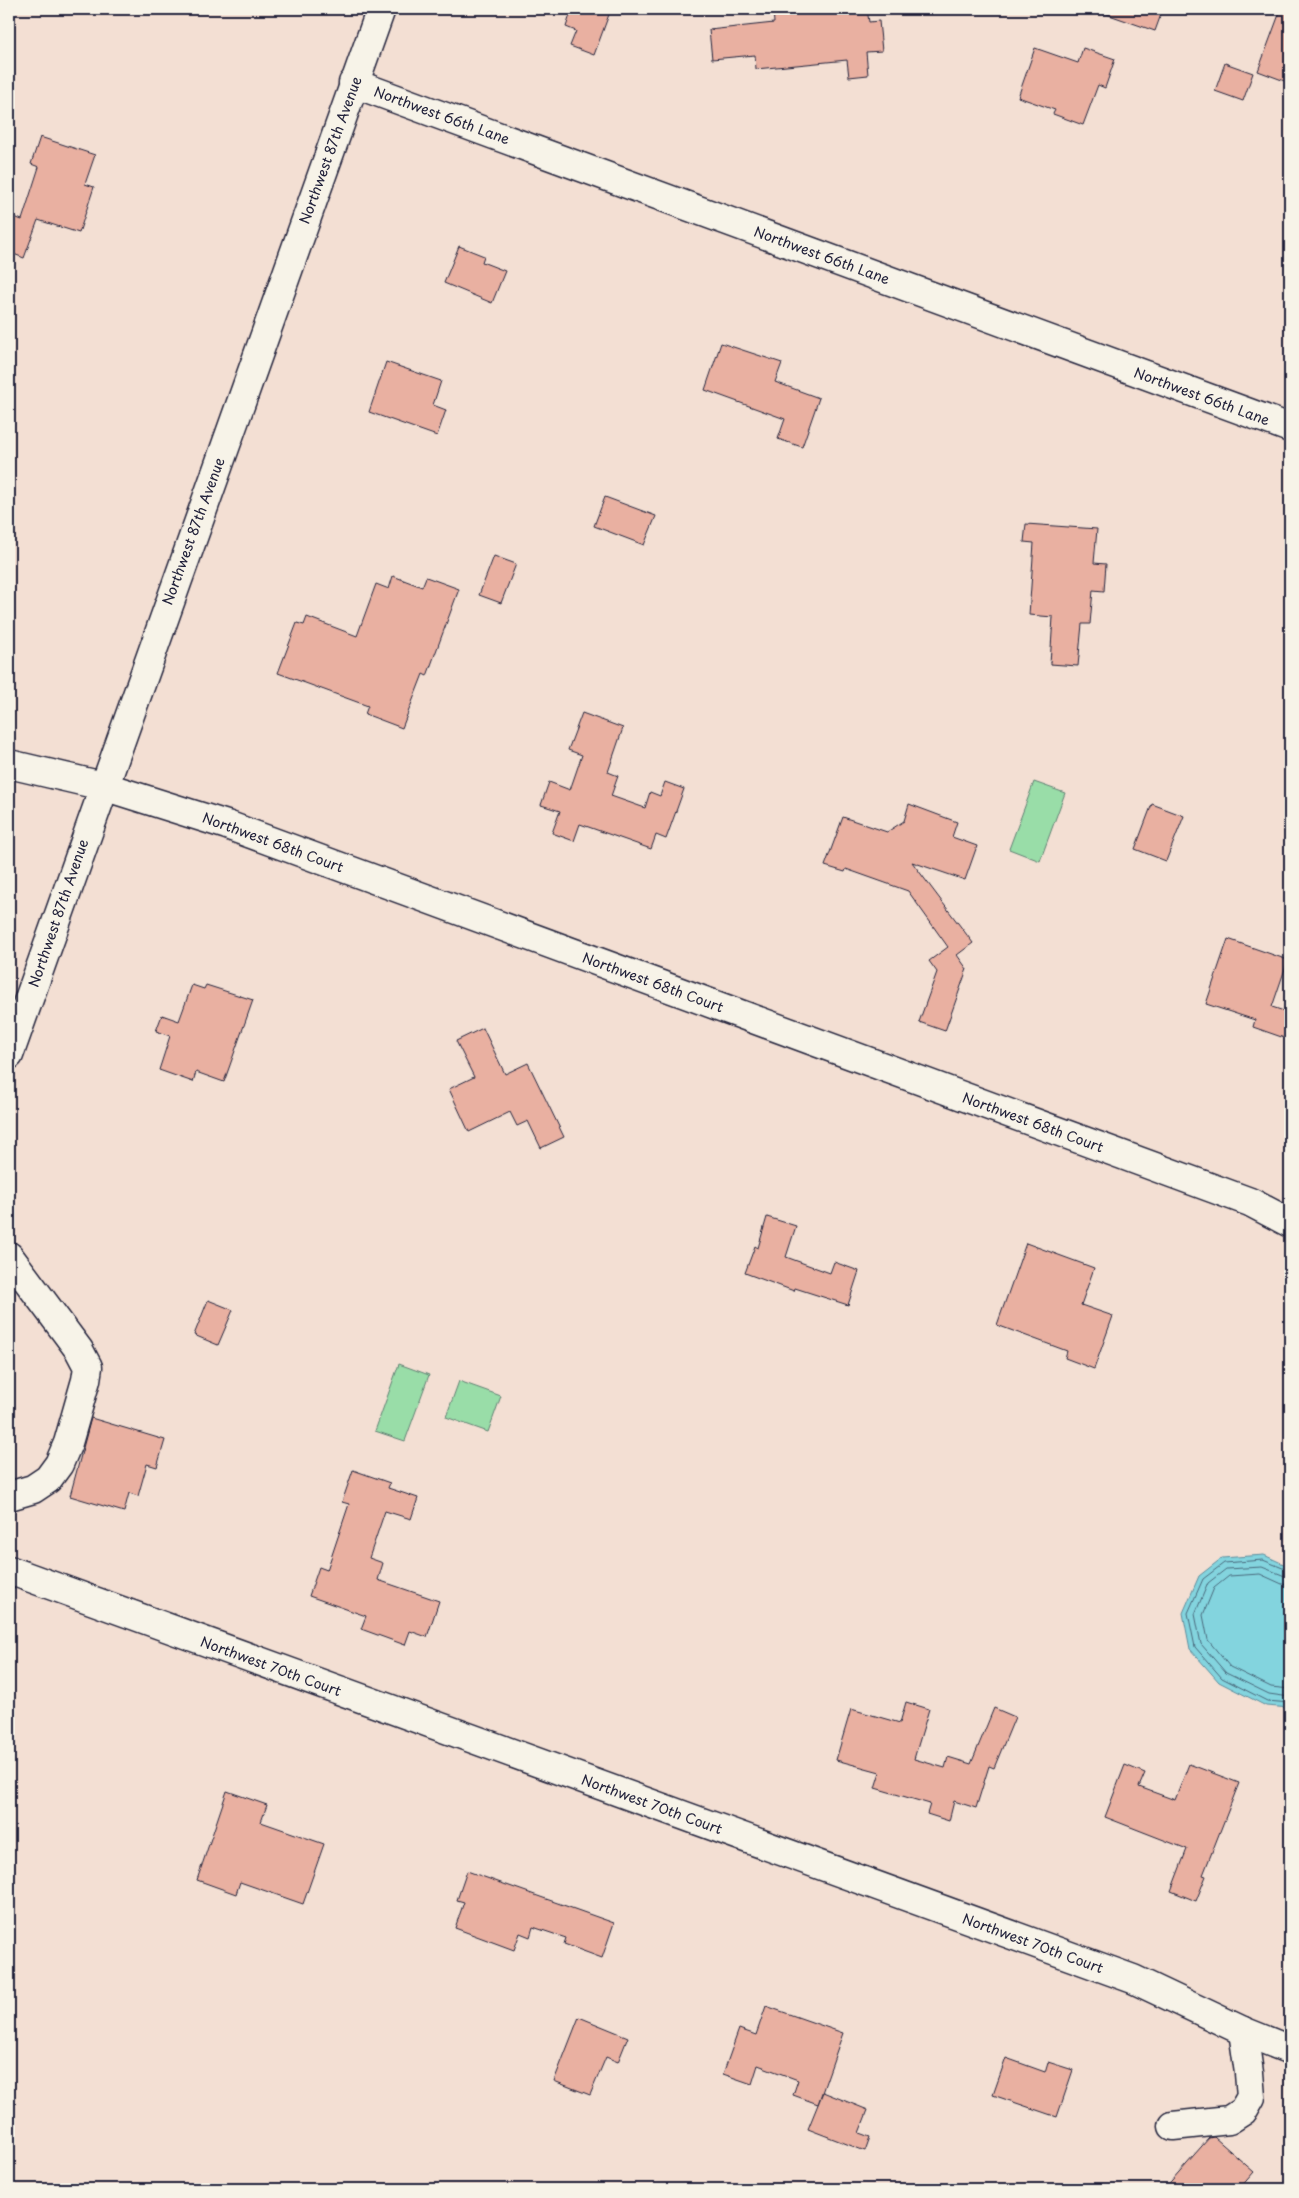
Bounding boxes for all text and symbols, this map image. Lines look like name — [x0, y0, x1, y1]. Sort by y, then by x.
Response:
street label: Northwest 87th Avenue — [294, 73, 367, 227]
street label: Northwest 66th Lane — [371, 81, 513, 149]
street label: Northwest 66th Lane — [751, 221, 893, 289]
street label: Northwest 66th Lane — [1131, 362, 1273, 430]
street label: Northwest 87th Avenue — [157, 454, 230, 608]
street label: Northwest 68th Court — [199, 807, 347, 877]
street label: Northwest 87th Avenue — [23, 836, 93, 990]
street label: Northwest 68th Court — [579, 947, 727, 1017]
street label: Northwest 68th Court — [959, 1087, 1107, 1157]
street label: Northwest 70th Court — [198, 1631, 345, 1701]
street label: Northwest 70th Court — [579, 1769, 726, 1839]
street label: Northwest 70th Court — [960, 1908, 1107, 1978]

